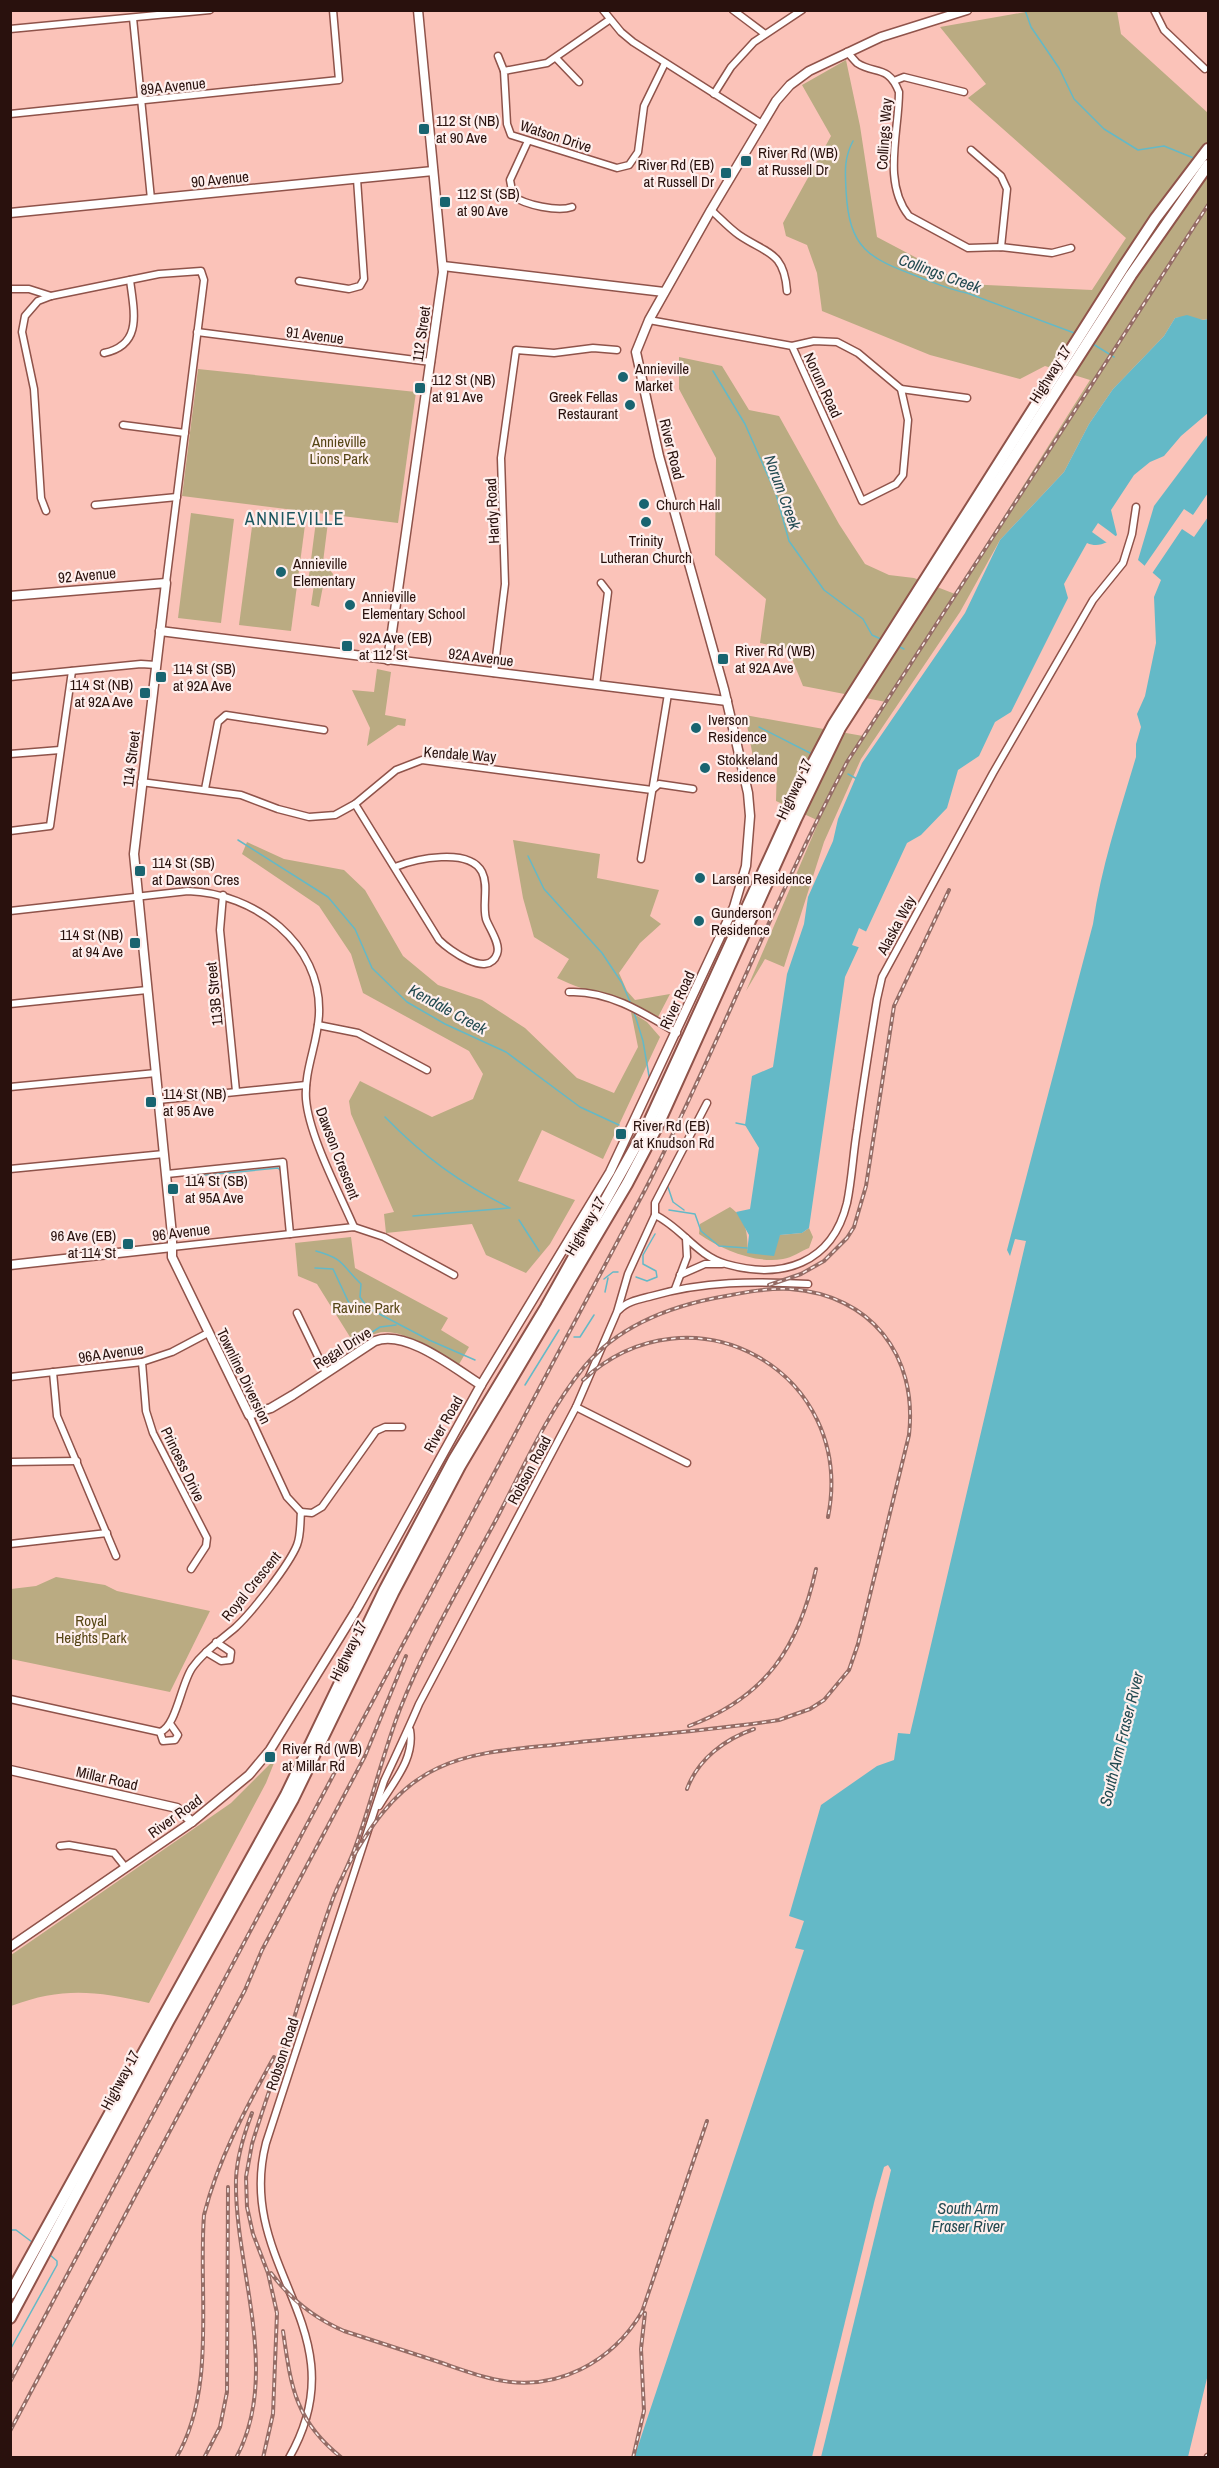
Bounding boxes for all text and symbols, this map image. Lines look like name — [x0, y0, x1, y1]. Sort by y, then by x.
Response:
street label: 89A Avenue — [139, 72, 207, 100]
street label: Collings Way — [871, 97, 897, 171]
place label: 112 St (NB) at 90 Ave — [436, 110, 499, 148]
street label: Watson Drive — [518, 115, 595, 157]
marker: 112 St (NB) at 90 Ave — [417, 122, 431, 136]
place label: River Rd (WB) at Russell Dr — [758, 142, 838, 180]
place label: River Rd (EB) at Russell Dr — [637, 154, 714, 192]
marker: River Rd (WB) at Russell Dr — [739, 154, 753, 168]
street label: 90 Avenue — [190, 166, 250, 192]
marker: River Rd (EB) at Russell Dr — [719, 166, 733, 180]
place label: 112 St (SB) at 90 Ave — [457, 183, 520, 221]
marker: 112 St (SB) at 90 Ave — [438, 195, 452, 209]
water label: Collings Creek — [896, 248, 985, 298]
street label: 112 Street — [407, 304, 435, 363]
street label: 91 Avenue — [285, 321, 345, 349]
street label: Highway 17 — [1024, 341, 1076, 407]
street label: Norum Road — [799, 349, 847, 421]
place label: Annieville Market — [634, 358, 689, 396]
place label: 112 St (NB) at 91 Ave — [432, 369, 495, 407]
marker: Annieville Market — [616, 370, 630, 384]
marker: 112 St (NB) at 91 Ave — [413, 381, 427, 395]
place label: Greek Fellas Restaurant — [549, 386, 619, 424]
marker: Greek Fellas Restaurant — [623, 398, 637, 412]
street label: River Road — [654, 416, 690, 482]
park label: Annieville Lions Park — [310, 431, 369, 469]
water label: Norum Creek — [759, 452, 807, 533]
street label: Hardy Road — [480, 478, 504, 544]
place label: Church Hall — [656, 494, 720, 515]
marker: Church Hall — [637, 497, 651, 511]
district label: ANNIEVILLE — [244, 506, 345, 531]
marker: Trinity Lutheran Church — [639, 515, 653, 529]
place label: Trinity Lutheran Church — [600, 530, 692, 568]
place label: Annieville Elementary — [292, 553, 356, 591]
street label: 92 Avenue — [57, 562, 117, 588]
marker: Annieville Elementary — [274, 565, 288, 579]
place label: Annieville Elementary School — [361, 586, 465, 624]
marker: Annieville Elementary School — [343, 598, 357, 612]
place label: 92A Ave (EB) at 112 St — [359, 627, 432, 665]
marker: 92A Ave (EB) at 112 St — [340, 639, 354, 653]
place label: River Rd (WB) at 92A Ave — [735, 640, 815, 678]
street label: 92A Avenue — [447, 643, 515, 671]
marker: River Rd (WB) at 92A Ave — [716, 652, 730, 666]
place label: 114 St (SB) at 92A Ave — [173, 658, 236, 696]
marker: 114 St (SB) at 92A Ave — [154, 670, 168, 684]
place label: 114 St (NB) at 92A Ave — [70, 674, 133, 712]
marker: 114 St (NB) at 92A Ave — [138, 686, 152, 700]
place label: Iverson Residence — [708, 709, 767, 747]
marker: Iverson Residence — [689, 721, 703, 735]
street label: 114 Street — [117, 729, 145, 788]
street label: Kendale Way — [423, 741, 498, 767]
place label: Stokkeland Residence — [717, 749, 778, 787]
street label: Highway 17 — [771, 755, 817, 823]
marker: Stokkeland Residence — [698, 761, 712, 775]
place label: 114 St (SB) at Dawson Cres — [152, 852, 240, 890]
marker: 114 St (SB) at Dawson Cres — [133, 864, 147, 878]
place label: Larsen Residence — [712, 868, 812, 889]
marker: Larsen Residence — [693, 871, 707, 885]
street label: Alaska Way — [871, 891, 921, 959]
place label: Gunderson Residence — [711, 902, 772, 940]
marker: Gunderson Residence — [692, 914, 706, 928]
place label: 114 St (NB) at 94 Ave — [60, 924, 123, 962]
marker: 114 St (NB) at 94 Ave — [128, 936, 142, 950]
street label: 113B Street — [200, 960, 228, 1027]
street label: River Road — [654, 967, 700, 1033]
water label: Kendale Creek — [405, 978, 492, 1040]
place label: 114 St (NB) at 95 Ave — [163, 1083, 226, 1121]
marker: 114 St (NB) at 95 Ave — [144, 1095, 158, 1109]
street label: Dawson Crescent — [311, 1104, 365, 1203]
place label: River Rd (EB) at Knudson Rd — [633, 1115, 714, 1153]
marker: River Rd (EB) at Knudson Rd — [614, 1127, 628, 1141]
place label: 114 St (SB) at 95A Ave — [185, 1170, 248, 1208]
marker: 114 St (SB) at 95A Ave — [166, 1182, 180, 1196]
street label: Highway 17 — [560, 1192, 610, 1259]
street label: 96 Avenue — [151, 1218, 211, 1246]
place label: 96 Ave (EB) at 114 St — [51, 1225, 117, 1263]
marker: 96 Ave (EB) at 114 St — [121, 1237, 135, 1251]
park label: Ravine Park — [332, 1297, 401, 1318]
street label: Regal Drive — [309, 1322, 375, 1374]
street label: Townline Diversion — [212, 1324, 276, 1428]
street label: 96A Avenue — [77, 1338, 145, 1368]
street label: River Road — [418, 1392, 468, 1456]
street label: Princess Drive — [156, 1423, 210, 1505]
street label: Robson Road — [502, 1432, 556, 1508]
street label: Royal Crescent — [216, 1546, 286, 1625]
park label: Royal Heights Park — [55, 1610, 127, 1648]
street label: Highway 17 — [324, 1617, 372, 1685]
water label: South Arm Fraser River — [1094, 1669, 1148, 1808]
place label: River Rd (WB) at Millar Rd — [282, 1738, 362, 1776]
marker: River Rd (WB) at Millar Rd — [263, 1750, 277, 1764]
street label: Millar Road — [74, 1761, 140, 1795]
street label: River Road — [144, 1789, 206, 1843]
street label: Robson Road — [260, 2015, 304, 2093]
street label: Highway 17 — [95, 2046, 145, 2114]
water label: South Arm Fraser River — [932, 2197, 1005, 2237]

